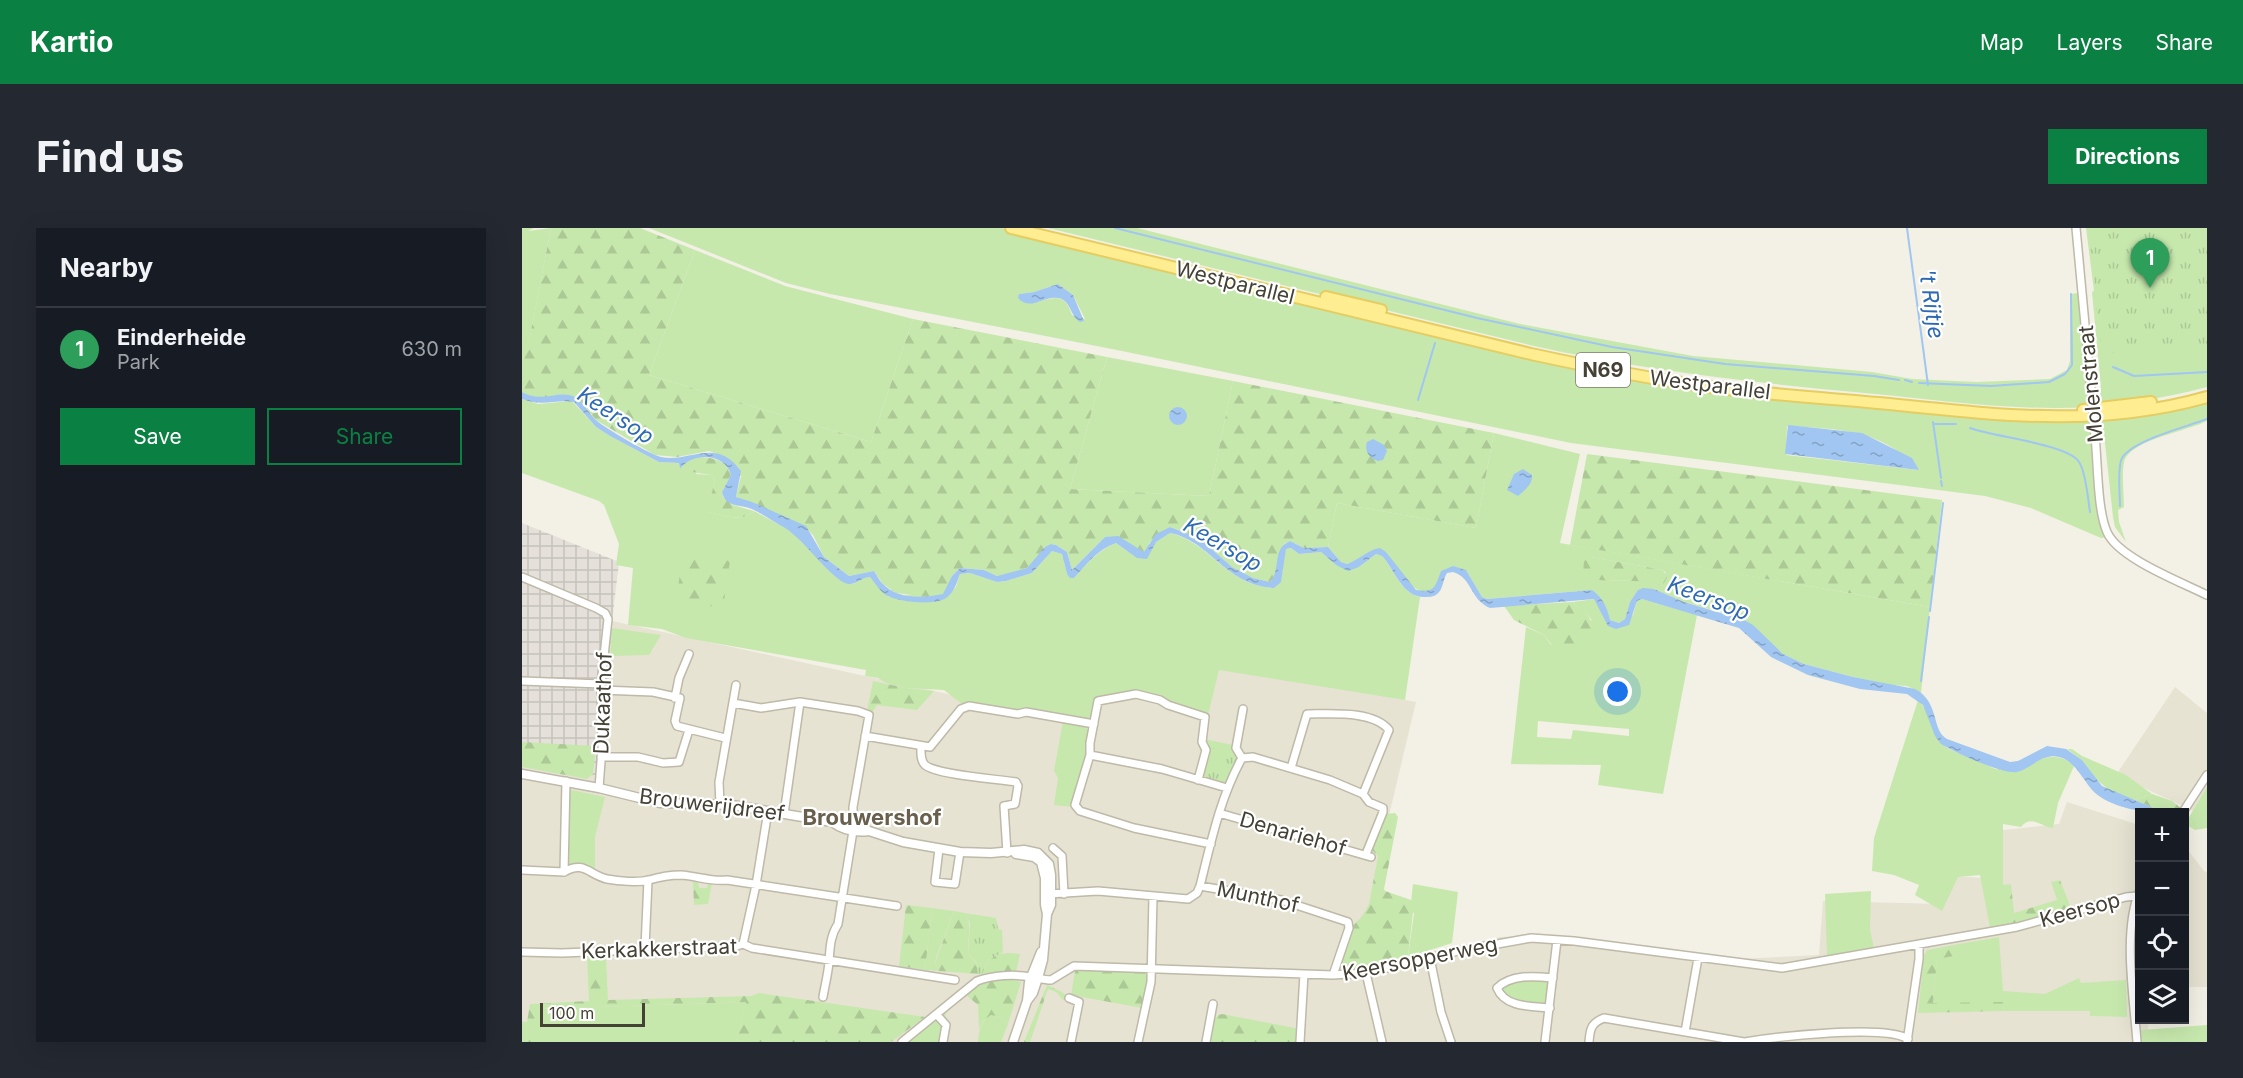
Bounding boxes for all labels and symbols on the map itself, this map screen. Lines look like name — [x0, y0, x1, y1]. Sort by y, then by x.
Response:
pin: 1 — [2130, 238, 2170, 288]
street label: Westparallel — [1173, 256, 1297, 309]
water label: 't Rijtje — [1914, 267, 1950, 341]
street label: Molenstraat — [2073, 324, 2108, 444]
road number: N69 — [1576, 353, 1630, 387]
street label: Westparallel — [1648, 365, 1772, 404]
water label: Keersop — [573, 381, 659, 449]
water label: Keersop — [1179, 511, 1267, 577]
water label: Keersop — [1664, 570, 1754, 626]
street label: Dukaathof — [588, 651, 617, 755]
your location — [1603, 677, 1632, 706]
street label: Brouwerijdreef — [638, 783, 786, 826]
district label: Brouwershof — [803, 804, 942, 830]
street label: Denariehof — [1237, 806, 1350, 861]
street label: Munthof — [1215, 876, 1302, 917]
street label: Keersop — [2037, 887, 2123, 932]
street label: Keersopperweg — [1340, 931, 1500, 986]
street label: Kerkakkerstraat — [581, 933, 738, 964]
scale bar — [540, 1000, 645, 1028]

